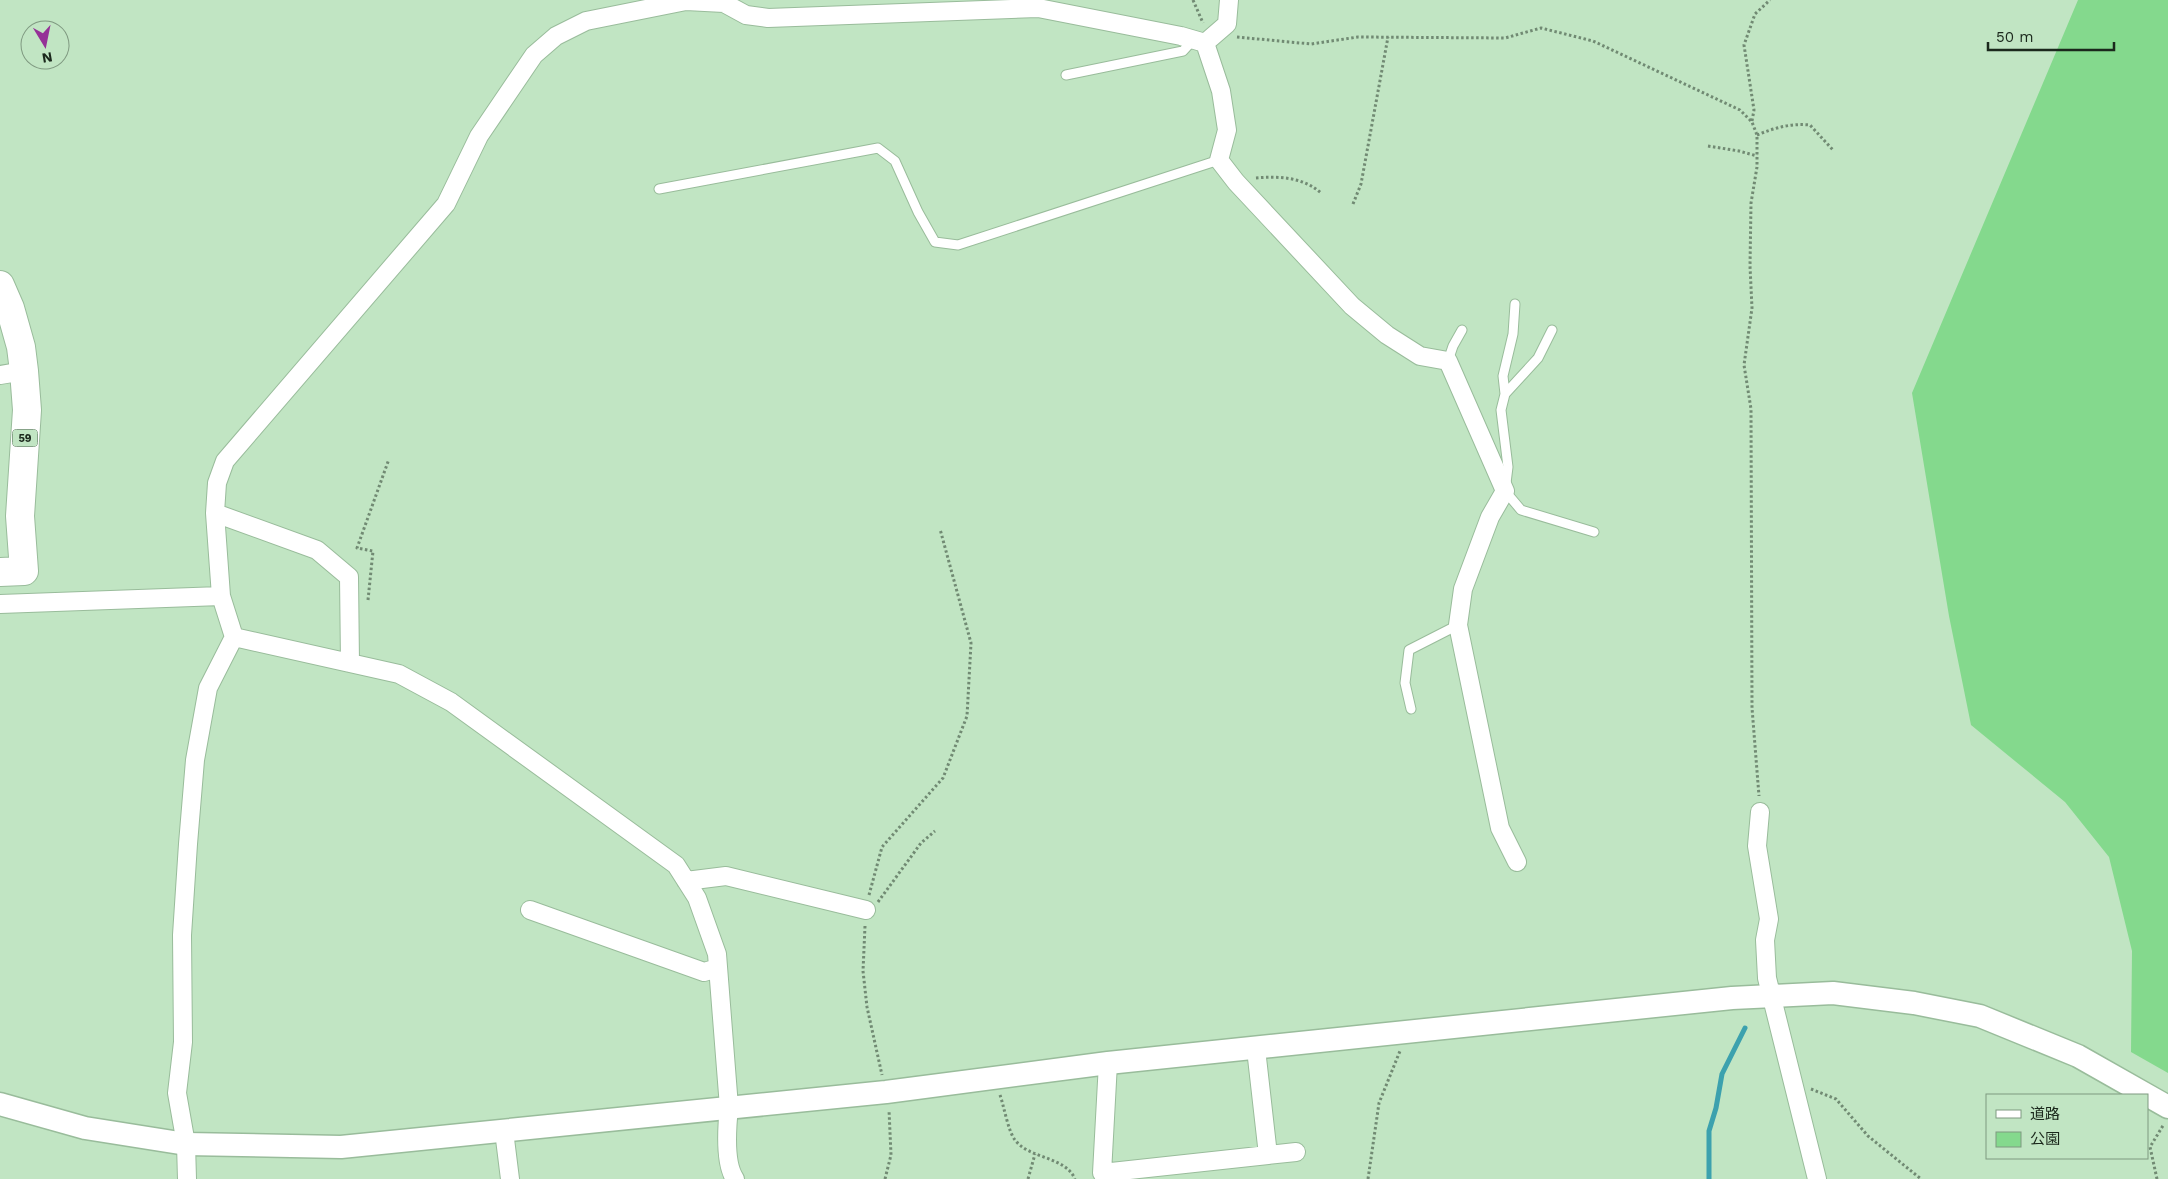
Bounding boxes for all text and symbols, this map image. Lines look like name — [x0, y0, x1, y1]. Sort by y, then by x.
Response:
north arrow — [20, 20, 70, 70]
scale bar — [1988, 20, 2114, 52]
text: 50 m — [1996, 28, 2033, 46]
text: N — [41, 49, 54, 67]
road number: 59 — [12, 429, 38, 446]
legend — [1986, 1094, 2148, 1159]
text: 道路 — [2030, 1105, 2060, 1123]
text: 公園 — [2030, 1130, 2060, 1148]

